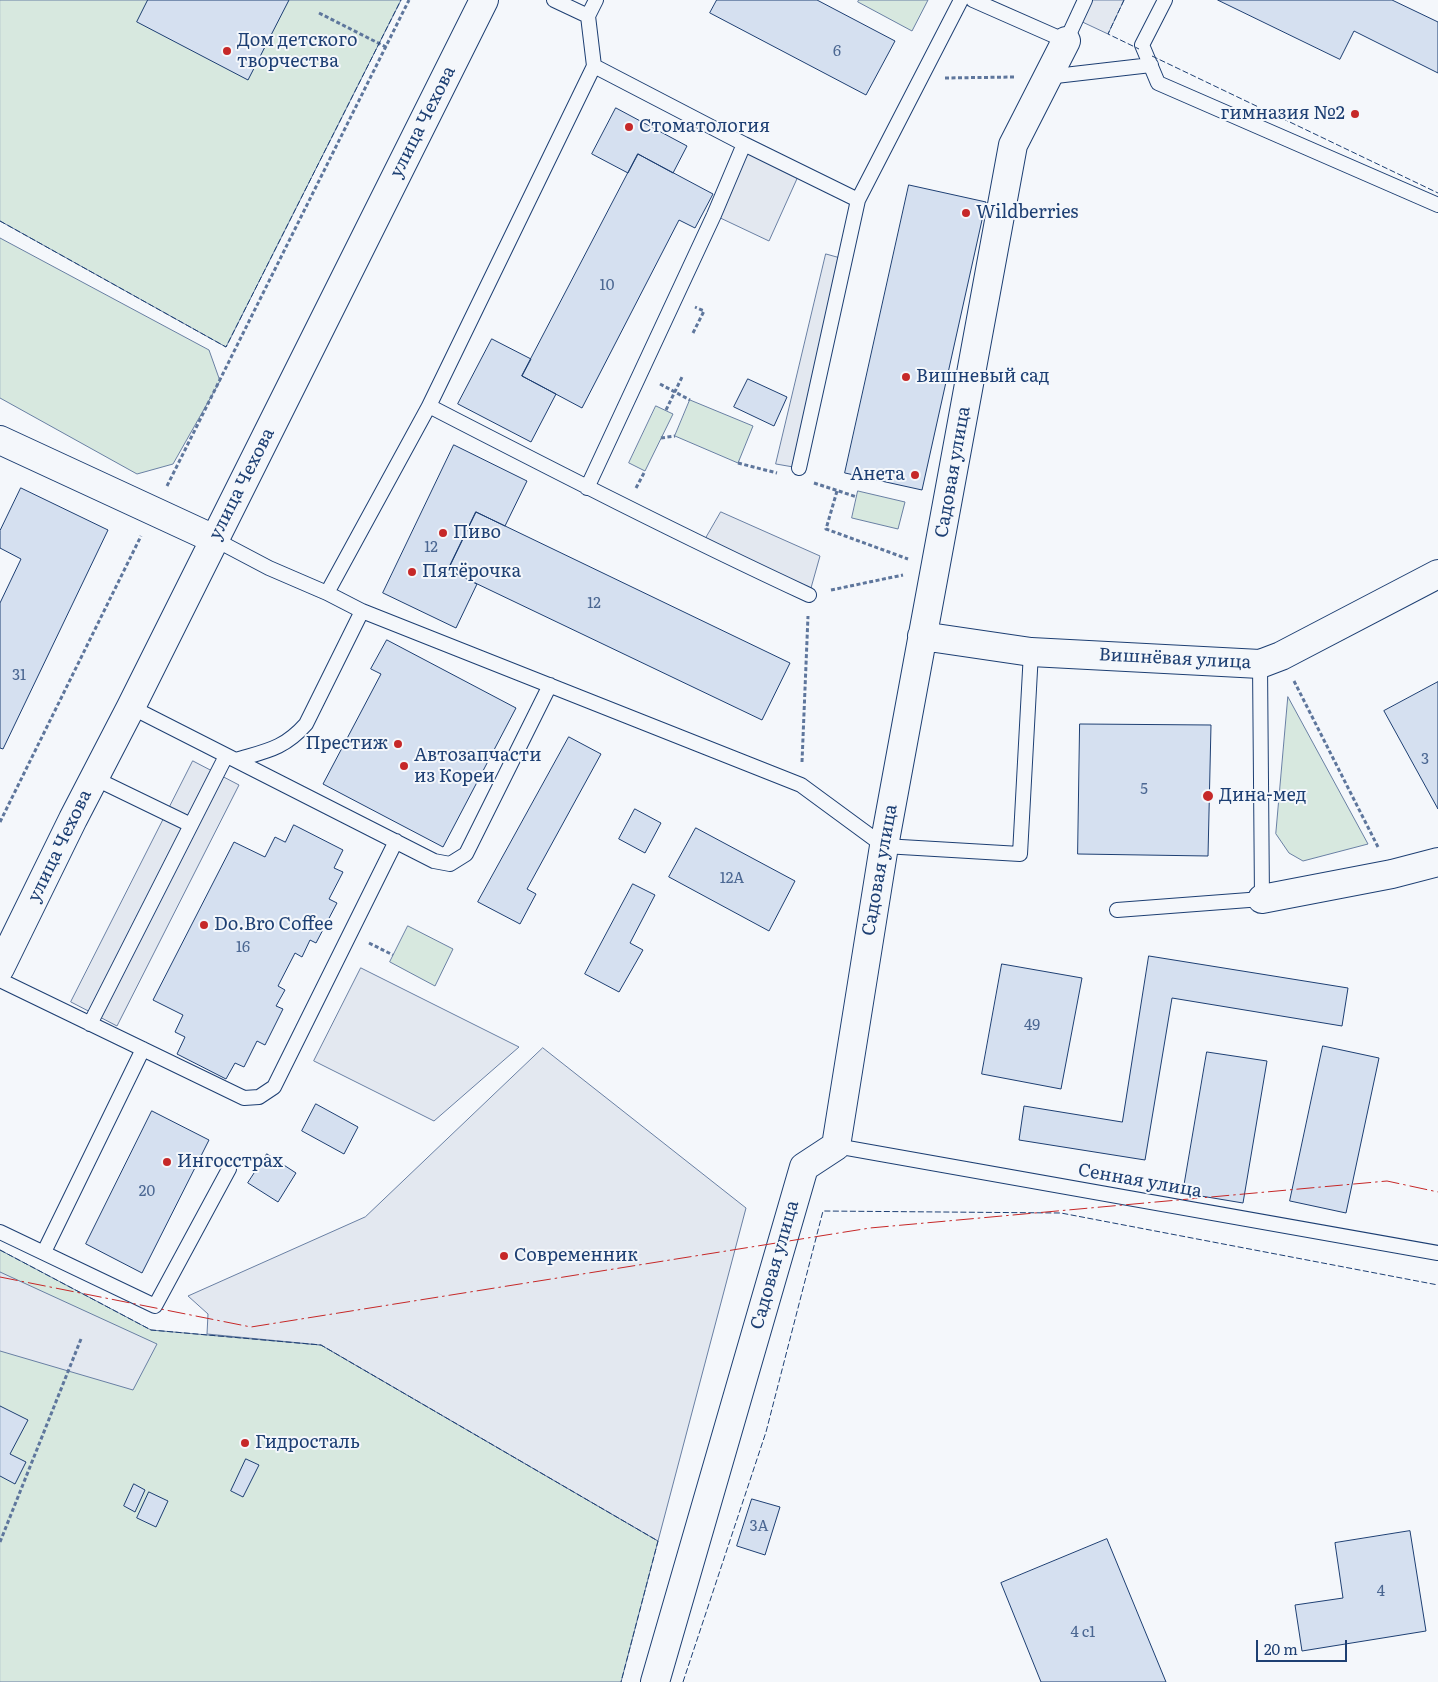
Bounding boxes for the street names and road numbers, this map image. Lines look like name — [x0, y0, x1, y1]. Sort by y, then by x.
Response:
street label: улица Чехова — [386, 63, 460, 181]
street label: Садовая улица — [931, 405, 975, 539]
street label: улица Чехова — [205, 425, 279, 543]
street label: Вишнёвая улица — [1098, 644, 1252, 674]
street label: улица Чехова — [23, 786, 97, 906]
street label: Садовая улица — [858, 803, 902, 937]
street label: Сенная улица — [1076, 1159, 1204, 1203]
street label: Садовая улица — [746, 1198, 804, 1332]

